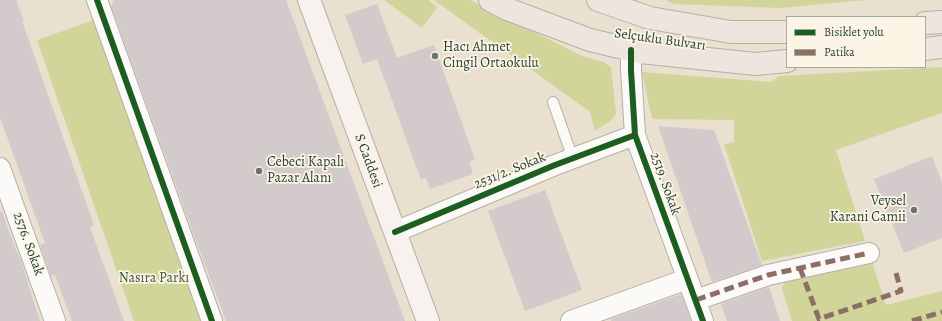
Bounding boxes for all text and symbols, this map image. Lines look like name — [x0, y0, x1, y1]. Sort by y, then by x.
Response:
legend — [786, 16, 926, 68]
text: Bisiklet yolu — [824, 24, 884, 40]
street label: Selçuklu Bulvarı — [613, 25, 707, 55]
place label: Hacı Ahmet Cingil Ortaokulu — [443, 40, 539, 72]
text: Patika — [824, 44, 855, 60]
marker: Hacı Ahmet Cingil Ortaokulu — [430, 51, 440, 61]
street label: S Caddesi — [350, 132, 386, 190]
street label: 2531/2. Sokak — [472, 149, 548, 193]
street label: 2519. Sokak — [646, 151, 684, 217]
place label: Cebeci Kapalı Pazar Alanı — [267, 155, 344, 188]
marker: Cebeci Kapalı Pazar Alanı — [254, 166, 264, 176]
place label: Veysel Karani Camii — [830, 194, 906, 226]
marker: Veysel Karani Camii — [909, 205, 919, 215]
street label: 2576. Sokak — [9, 210, 47, 278]
park label: Nasıra Parkı — [119, 271, 189, 287]

